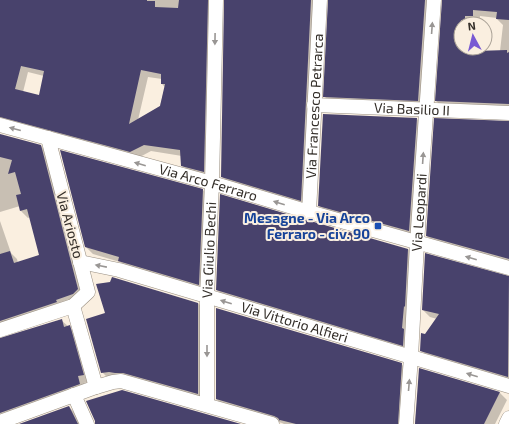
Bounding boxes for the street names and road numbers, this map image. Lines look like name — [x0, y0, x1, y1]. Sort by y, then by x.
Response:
street label: Via Francesco Petrarca — [302, 33, 326, 179]
street label: Via Basilio II — [374, 98, 450, 119]
street label: Via Arco Ferraro — [157, 160, 260, 204]
street label: Via Leopardi — [408, 173, 430, 252]
street label: Via Ariosto — [53, 190, 88, 260]
street label: Via Giulio Bechi — [198, 201, 219, 299]
street label: Via Vittorio Alfieri — [239, 298, 350, 346]

